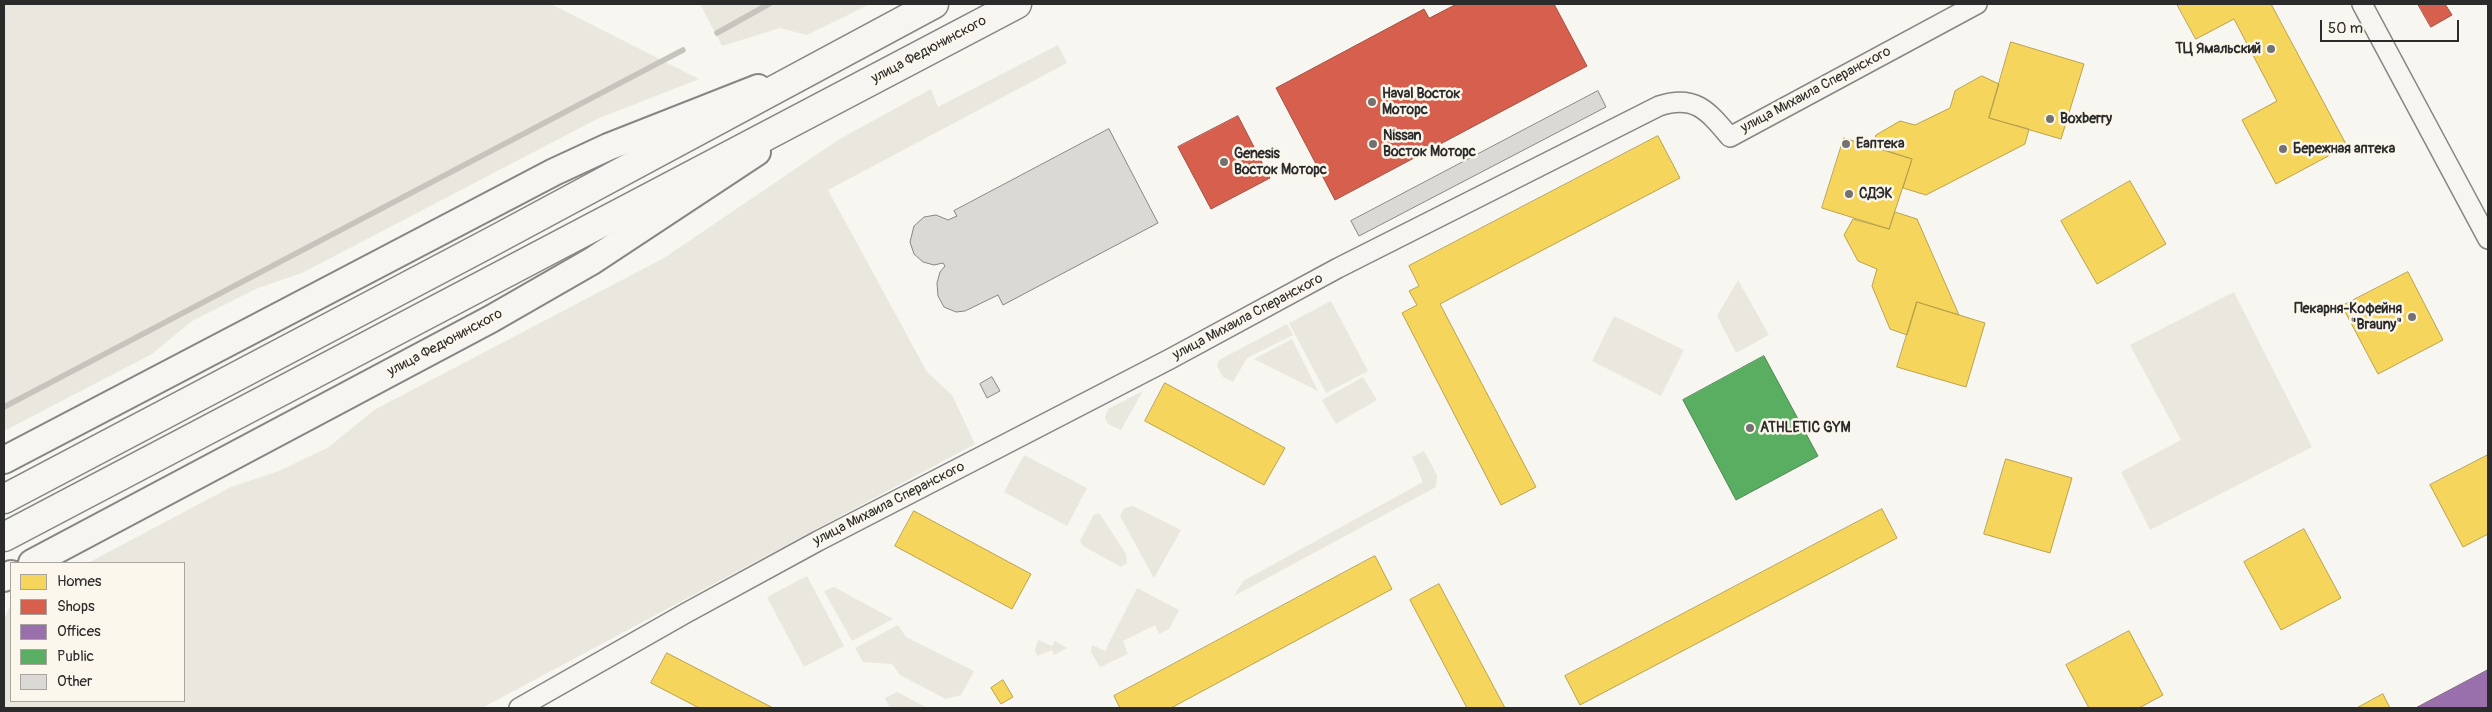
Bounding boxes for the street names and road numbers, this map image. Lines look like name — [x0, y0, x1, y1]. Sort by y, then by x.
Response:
street label: улица Федюнинского — [869, 13, 989, 87]
street label: улица Михаила Сперанского — [1738, 43, 1894, 137]
street label: улица Михаила Сперанского — [1170, 270, 1326, 364]
street label: улица Федюнинского — [385, 306, 505, 380]
street label: улица Михаила Сперанского — [810, 458, 968, 550]

